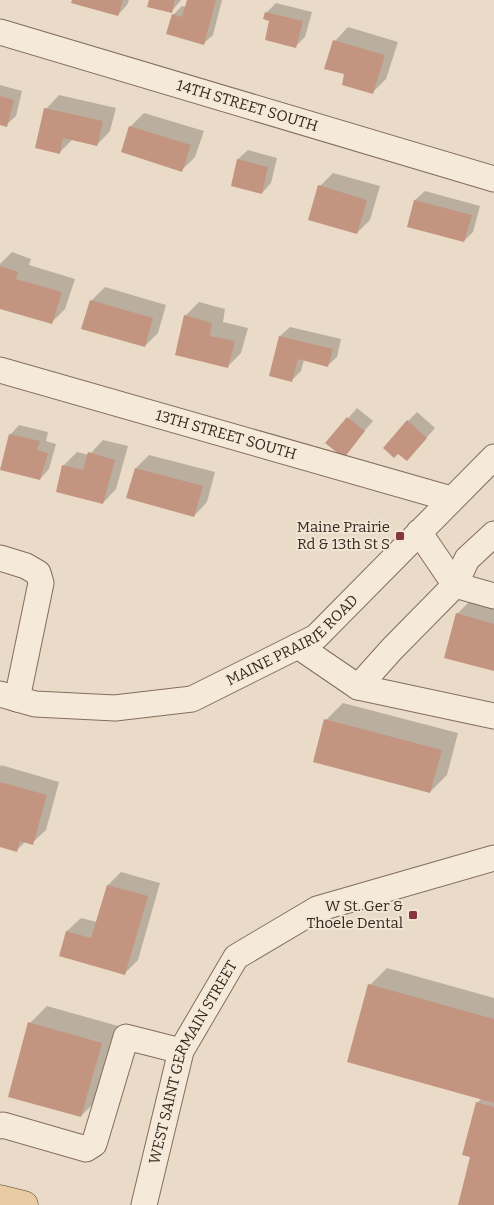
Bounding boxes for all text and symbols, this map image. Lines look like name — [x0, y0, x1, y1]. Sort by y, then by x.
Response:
street label: 14TH STREET SOUTH — [174, 76, 320, 135]
street label: 13TH STREET SOUTH — [153, 406, 299, 463]
place label: Maine Prairie Rd & 13th St S — [297, 518, 390, 553]
marker: Maine Prairie Rd & 13th St S — [394, 530, 406, 542]
street label: MAINE PRAIRIE ROAD — [223, 591, 362, 689]
place label: W St. Ger & Thoele Dental — [307, 897, 403, 932]
marker: W St. Ger & Thoele Dental — [407, 909, 419, 921]
street label: WEST SAINT GERMAIN STREET — [145, 957, 241, 1166]

